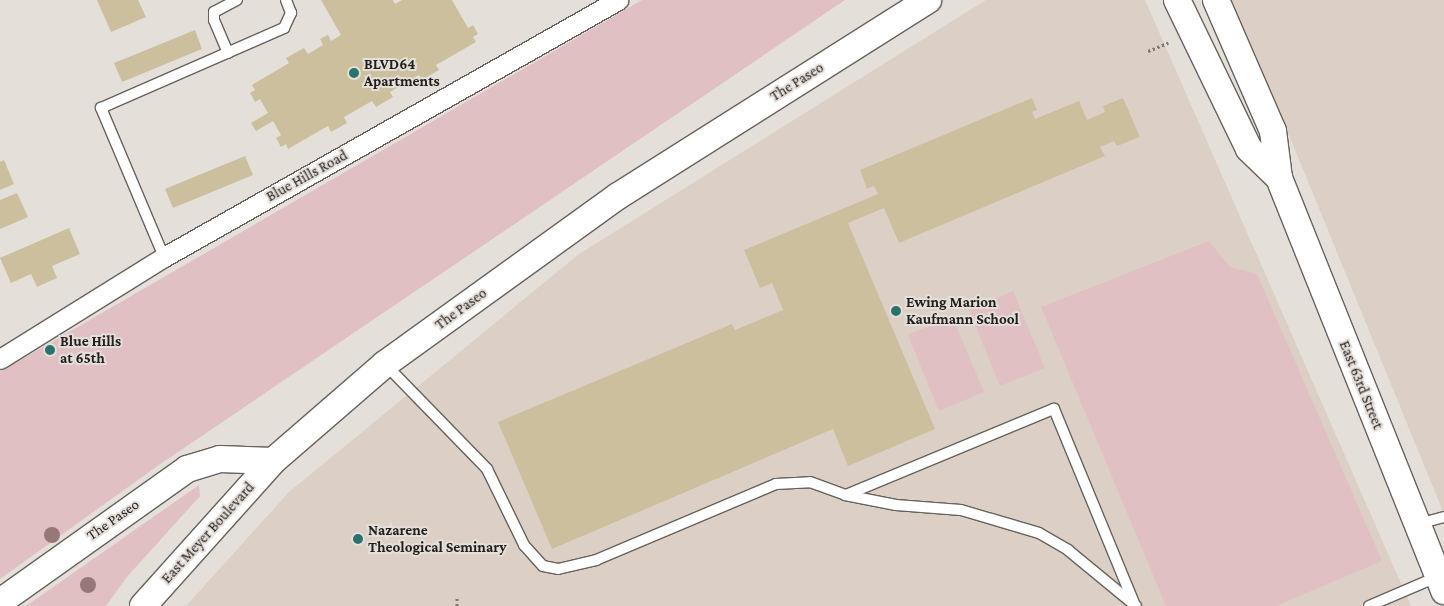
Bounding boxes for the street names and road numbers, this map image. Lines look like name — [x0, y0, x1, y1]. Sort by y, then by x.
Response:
street label: The Paseo — [767, 59, 827, 105]
street label: Blue Hills Road — [263, 146, 351, 206]
street label: The Paseo — [432, 284, 490, 334]
street label: East 63rd Street — [1335, 338, 1387, 432]
street label: East Meyer Boulevard — [158, 479, 258, 587]
street label: The Paseo — [83, 495, 143, 545]

